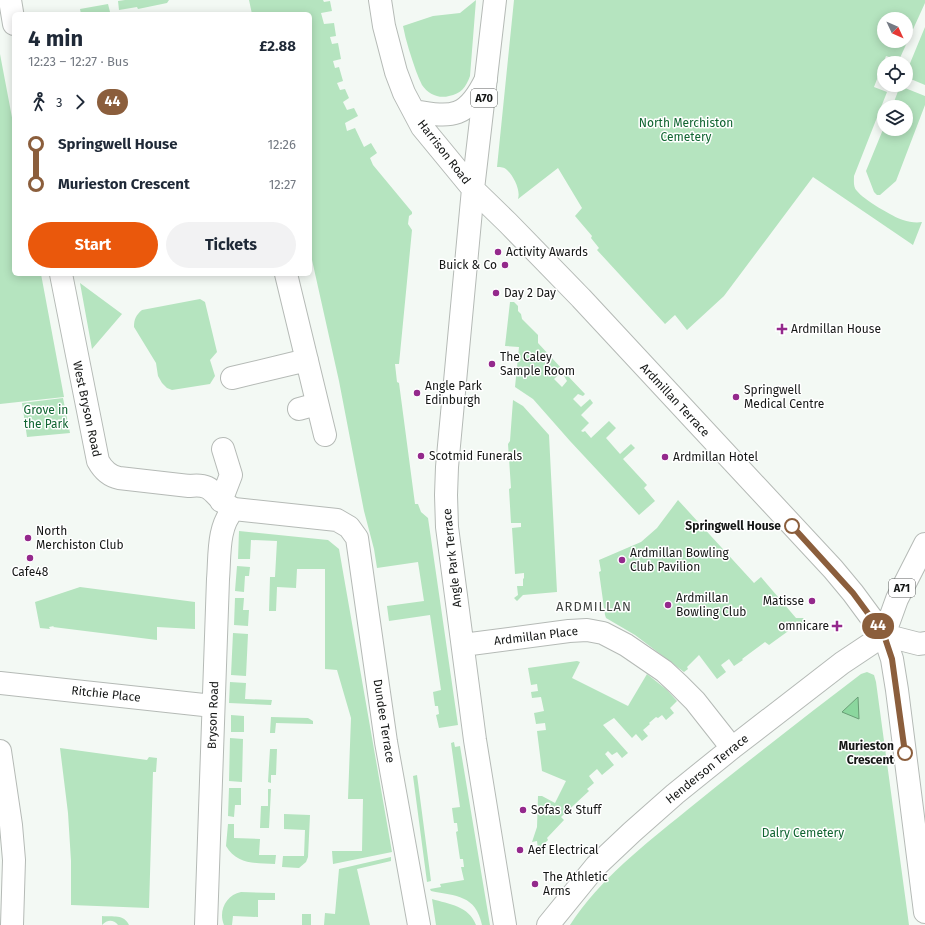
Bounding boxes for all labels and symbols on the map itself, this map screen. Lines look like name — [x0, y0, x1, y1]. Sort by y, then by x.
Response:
north arrow — [877, 12, 913, 48]
road number: A70 — [471, 89, 497, 107]
park label: North Merchiston Cemetery — [639, 116, 733, 144]
street label: Harrison Road — [415, 117, 473, 187]
place label: Activity Awards — [506, 245, 588, 259]
marker: Activity Awards — [493, 247, 503, 257]
place label: Buick & Co — [439, 258, 497, 272]
marker: Buick & Co — [500, 260, 510, 270]
place label: Day 2 Day — [504, 286, 556, 300]
marker: Day 2 Day — [491, 288, 501, 298]
place label: Ardmillan House — [791, 322, 881, 336]
marker: Ardmillan House — [776, 323, 788, 335]
place label: The Caley Sample Room — [500, 350, 575, 378]
marker: The Caley Sample Room — [487, 359, 497, 369]
street label: West Bryson Road — [70, 360, 104, 458]
street label: Ardmillan Terrace — [637, 360, 713, 440]
place label: Angle Park Edinburgh — [425, 379, 483, 407]
place label: Springwell Medical Centre — [744, 383, 824, 411]
marker: Angle Park Edinburgh — [412, 388, 422, 398]
marker: Springwell Medical Centre — [731, 392, 741, 402]
park label: Grove in the Park — [24, 403, 69, 431]
place label: Scotmid Funerals — [429, 449, 523, 463]
place label: Ardmillan Hotel — [673, 450, 759, 464]
marker: Scotmid Funerals — [416, 451, 426, 461]
marker: Ardmillan Hotel — [660, 452, 670, 462]
street label: Angle Park Terrace — [440, 508, 464, 608]
marker: Springwell House — [784, 518, 800, 534]
place label: Springwell House — [685, 519, 781, 533]
place label: North Merchiston Club — [36, 524, 124, 552]
marker: North Merchiston Club — [23, 533, 33, 543]
place label: Ardmillan Bowling Club Pavilion — [630, 546, 730, 574]
marker: Cafe48 — [25, 553, 35, 563]
marker: Ardmillan Bowling Club Pavilion — [617, 555, 627, 565]
place label: Cafe48 — [12, 565, 49, 579]
road number: A71 — [889, 579, 915, 597]
place label: Ardmillan Bowling Club — [676, 591, 747, 619]
place label: Matisse — [763, 594, 804, 608]
marker: Matisse — [807, 596, 817, 606]
district label: ARDMILLAN — [556, 599, 632, 614]
marker: Ardmillan Bowling Club — [663, 600, 673, 610]
line badge: 44 — [860, 613, 896, 639]
place label: omnicare — [778, 619, 829, 633]
marker: omnicare — [832, 621, 842, 631]
street label: Ardmillan Place — [493, 624, 579, 648]
street label: Dundee Terrace — [370, 678, 398, 764]
street label: Bryson Road — [205, 681, 221, 749]
street label: Ritchie Place — [71, 683, 141, 705]
street label: Henderson Terrace — [663, 731, 751, 807]
place label: Murieston Crescent — [839, 739, 894, 767]
marker: Murieston Crescent — [897, 745, 913, 761]
place label: Sofas & Stuff — [531, 803, 602, 817]
marker: Sofas & Stuff — [518, 805, 528, 815]
park label: Dalry Cemetery — [762, 826, 844, 840]
place label: Aef Electrical — [528, 843, 599, 857]
marker: Aef Electrical — [515, 845, 525, 855]
place label: The Athletic Arms — [543, 870, 608, 898]
marker: The Athletic Arms — [530, 879, 540, 889]

